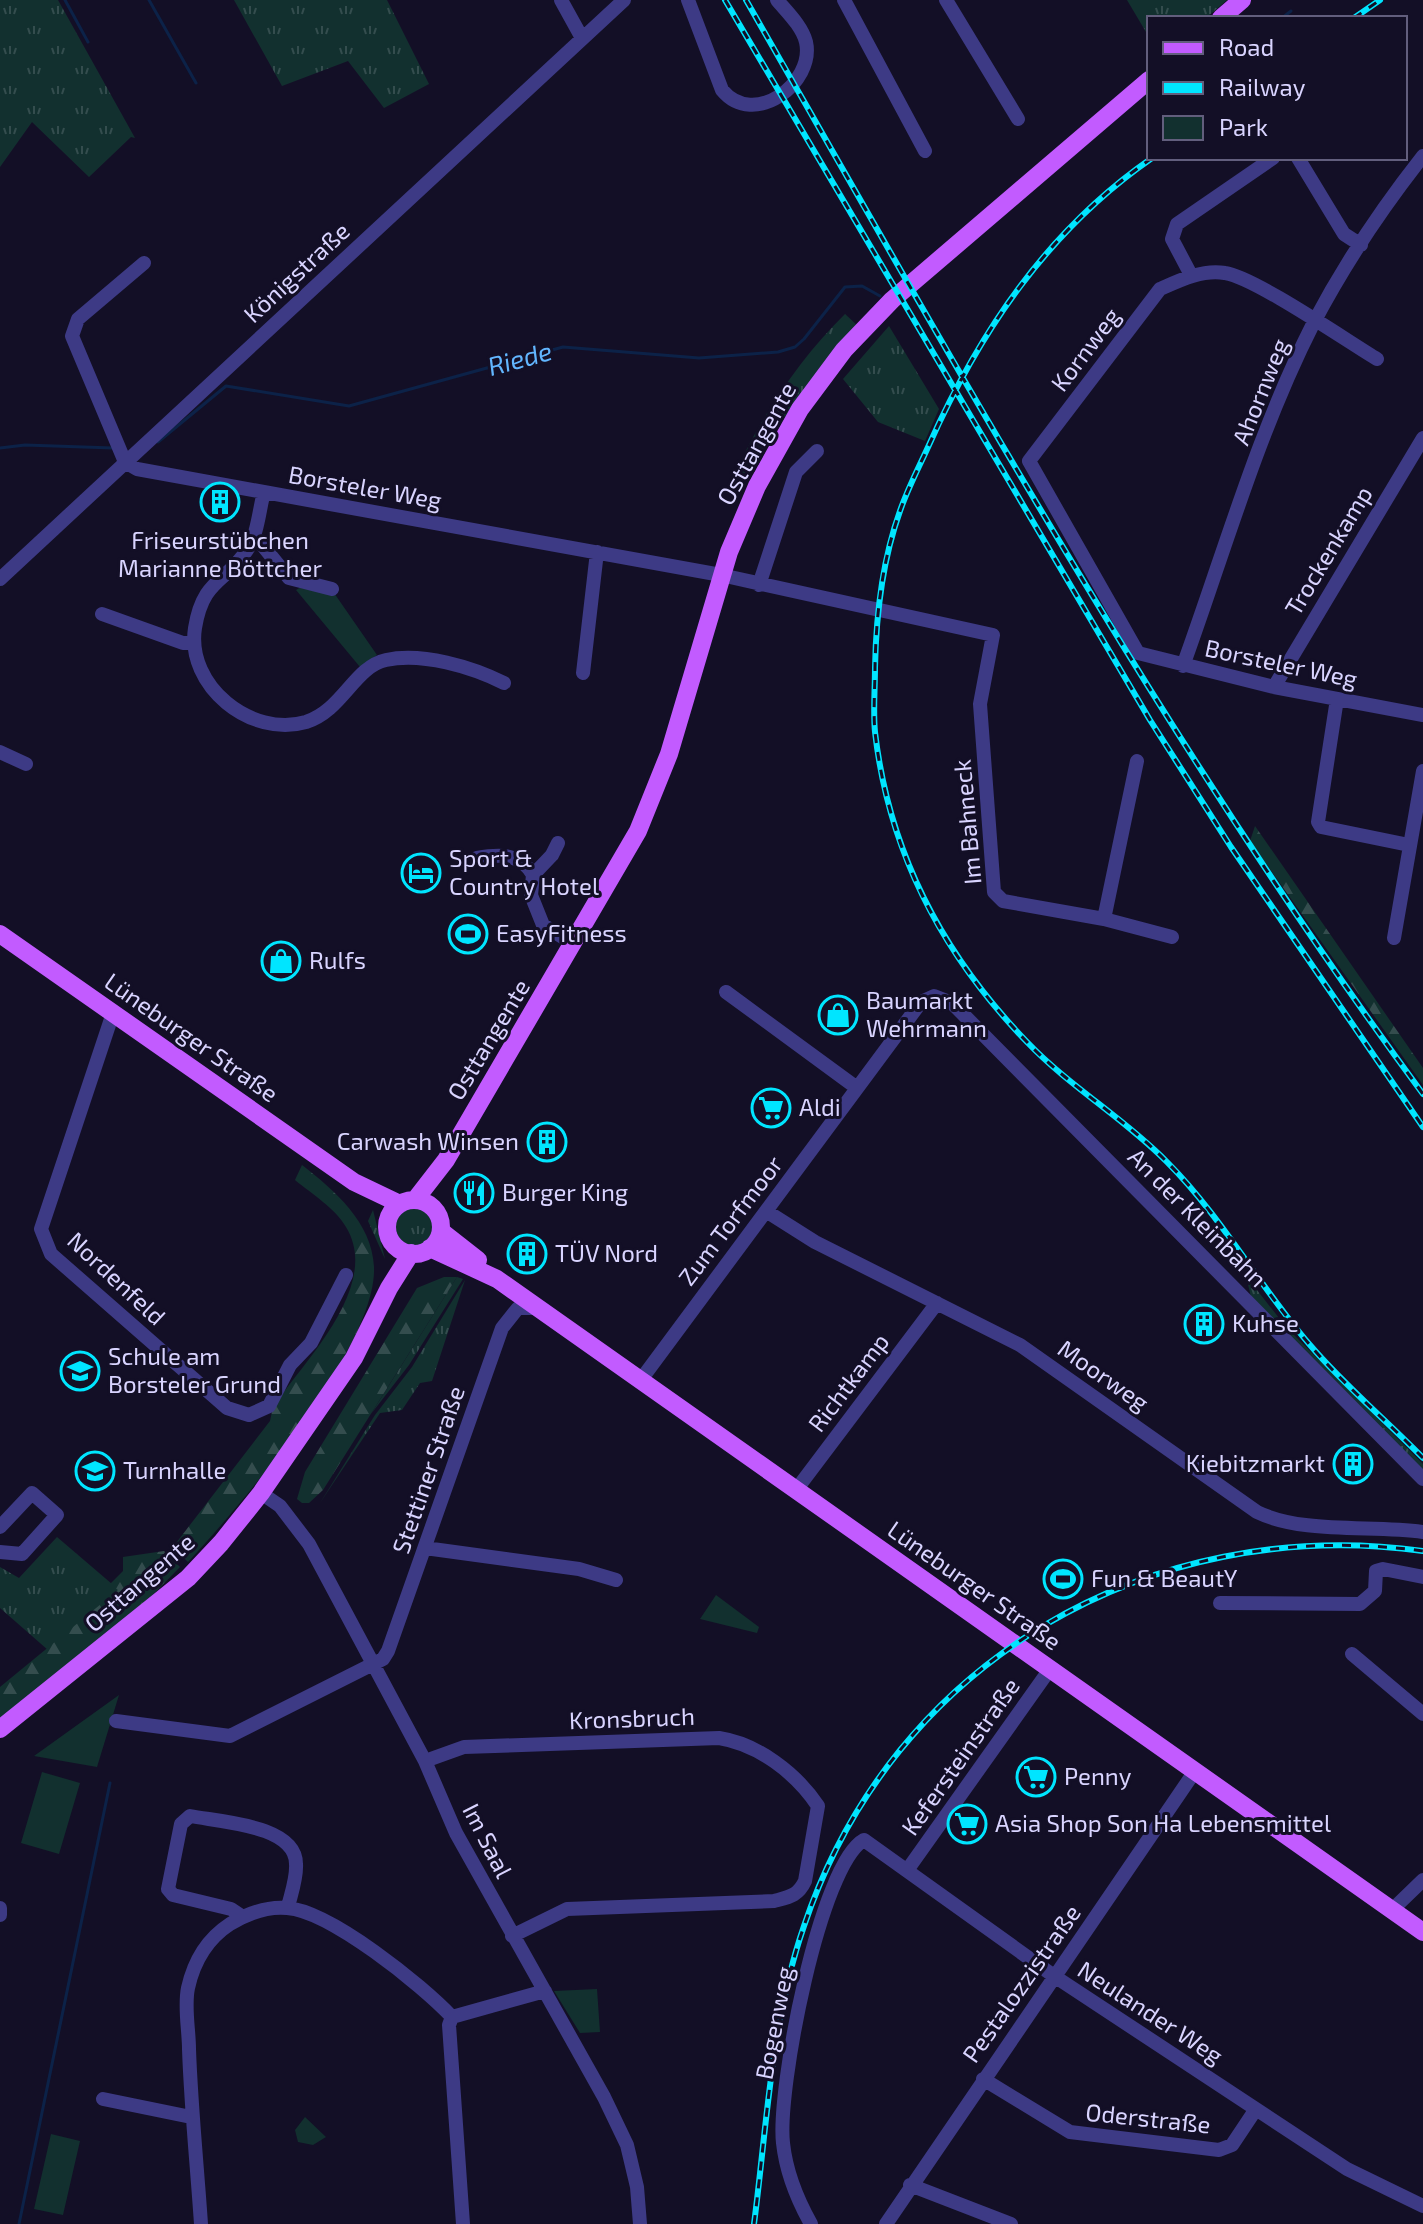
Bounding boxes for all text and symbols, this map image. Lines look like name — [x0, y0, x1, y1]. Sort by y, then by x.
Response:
legend — [1147, 16, 1407, 160]
text: Road — [1219, 32, 1274, 61]
text: Railway — [1219, 72, 1306, 101]
text: Park — [1219, 112, 1268, 141]
street label: Königstraße — [237, 216, 355, 328]
street label: Kornweg — [1044, 302, 1126, 397]
water label: Riede — [484, 334, 555, 381]
street label: Ahornweg — [1225, 334, 1294, 449]
street label: Osttangente — [710, 377, 801, 510]
street label: Borsteler Weg — [286, 459, 444, 514]
street label: Trockenkamp — [1278, 480, 1378, 620]
building icon: Friseurstübchen Marianne Böttcher — [199, 481, 241, 523]
place label: Friseurstübchen Marianne Böttcher — [118, 525, 322, 582]
street label: Borsteler Weg — [1202, 632, 1360, 693]
street label: Im Bahneck — [947, 758, 986, 886]
place label: Sport & Country Hotel — [449, 843, 599, 900]
hotel icon: Sport & Country Hotel — [400, 852, 442, 894]
sports icon: EasyFitness — [447, 913, 489, 955]
place label: EasyFitness — [496, 918, 627, 947]
shop icon: Rulfs — [260, 940, 302, 982]
place label: Rulfs — [309, 945, 366, 974]
street label: Lüneburger Straße — [100, 966, 284, 1107]
street label: Osttangente — [440, 974, 535, 1105]
place label: Baumarkt Wehrmann — [866, 985, 987, 1042]
shop icon: Baumarkt Wehrmann — [817, 994, 859, 1036]
supermarket icon: Aldi — [750, 1087, 792, 1129]
place label: Aldi — [799, 1092, 841, 1121]
building icon: Carwash Winsen — [526, 1121, 568, 1163]
place label: Carwash Winsen — [337, 1126, 519, 1155]
street label: An der Kleinbahn — [1123, 1142, 1273, 1292]
street label: Zum Torfmoor — [672, 1149, 788, 1291]
restaurant icon: Burger King — [453, 1172, 495, 1214]
place label: Burger King — [502, 1177, 628, 1206]
street label: Nordenfeld — [62, 1225, 172, 1331]
building icon: TÜV Nord — [506, 1233, 548, 1275]
place label: TÜV Nord — [555, 1238, 658, 1267]
building icon: Kuhse — [1183, 1303, 1225, 1345]
place label: Kuhse — [1232, 1308, 1299, 1337]
street label: Richtkamp — [801, 1327, 894, 1437]
street label: Moorweg — [1053, 1333, 1155, 1416]
place label: Schule am Borsteler Grund — [108, 1341, 281, 1398]
school or university icon: Schule am Borsteler Grund — [59, 1350, 101, 1392]
street label: Stettiner Straße — [385, 1382, 470, 1557]
building icon: Kiebitzmarkt — [1332, 1443, 1374, 1485]
place label: Kiebitzmarkt — [1186, 1448, 1325, 1477]
school or university icon: Turnhalle — [74, 1450, 116, 1492]
place label: Turnhalle — [123, 1455, 226, 1484]
street label: Lüneburger Straße — [883, 1514, 1067, 1655]
street label: Osttangente — [78, 1526, 200, 1637]
sports icon: Fun & BeautY — [1042, 1558, 1084, 1600]
place label: Fun & BeautY — [1091, 1563, 1238, 1592]
street label: Kefersteinstraße — [895, 1672, 1025, 1840]
street label: Kronsbruch — [569, 1701, 695, 1734]
supermarket icon: Penny — [1015, 1756, 1057, 1798]
place label: Penny — [1064, 1761, 1132, 1790]
street label: Im Saal — [457, 1798, 519, 1882]
supermarket icon: Asia Shop Son Ha Lebensmittel — [946, 1803, 988, 1845]
place label: Asia Shop Son Ha Lebensmittel — [995, 1808, 1331, 1837]
street label: Pestalozzistraße — [956, 1899, 1086, 2068]
street label: Neulander Weg — [1073, 1954, 1229, 2069]
street label: Bogenweg — [748, 1964, 799, 2082]
street label: Oderstraße — [1084, 2097, 1212, 2138]

